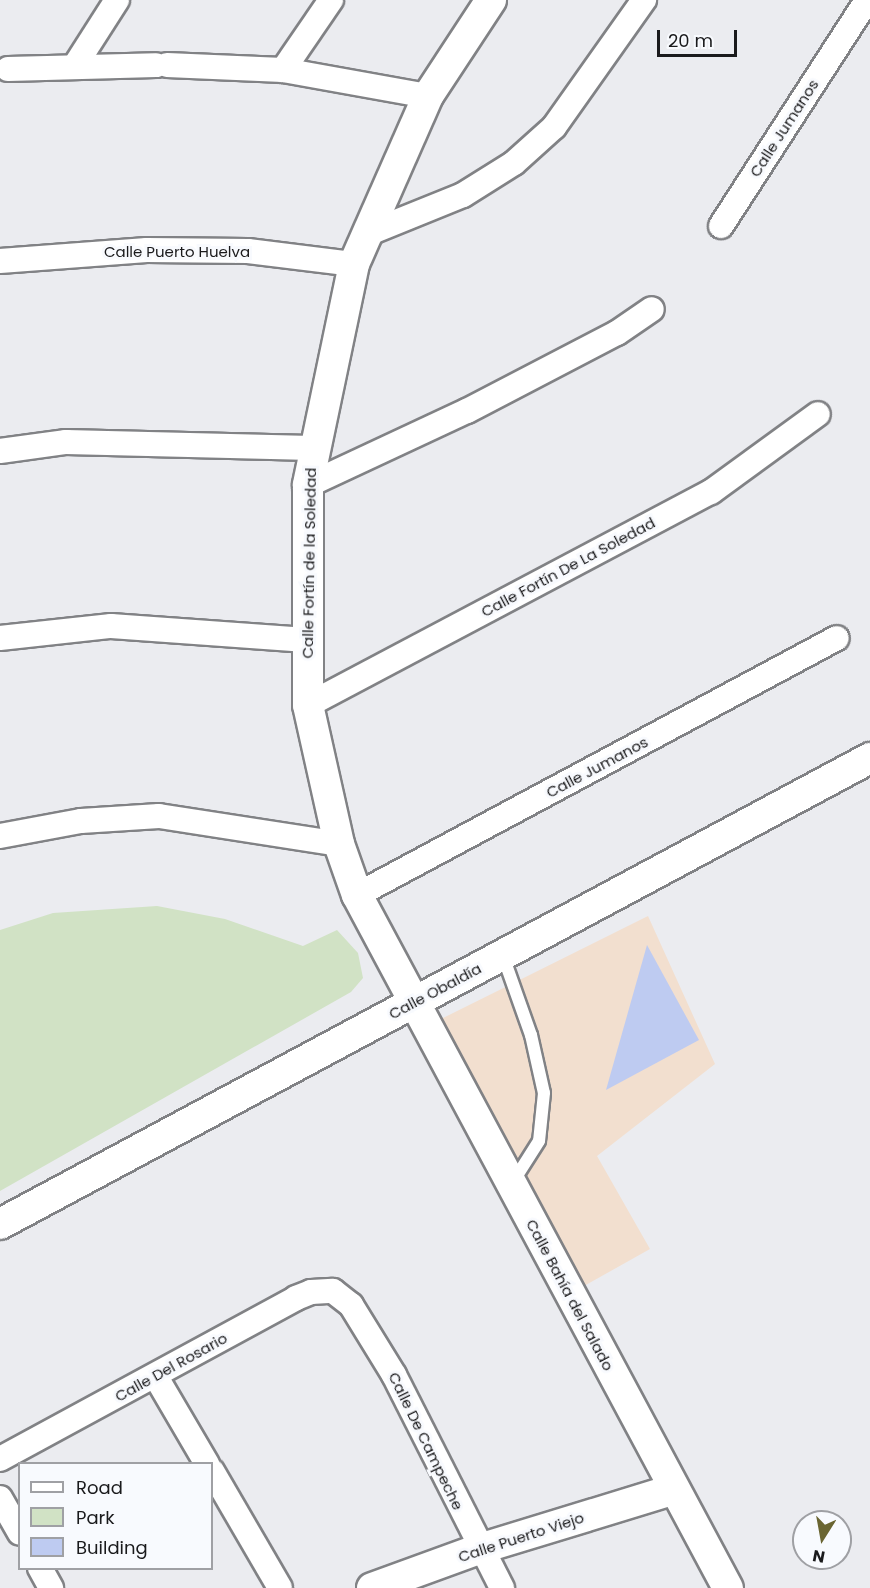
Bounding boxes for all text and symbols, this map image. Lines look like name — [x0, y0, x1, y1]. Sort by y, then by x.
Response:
scale bar — [660, 18, 740, 56]
text: 20 m — [668, 28, 713, 53]
street label: Calle Jumanos — [746, 76, 822, 180]
street label: Calle Puerto Huelva — [104, 243, 250, 261]
street label: Calle Fortín de la Soledad — [298, 467, 320, 659]
street label: Calle Fortín De La Soledad — [478, 513, 658, 621]
street label: Calle Jumanos — [543, 733, 651, 801]
street label: Calle Obaldía — [386, 959, 484, 1023]
street label: Calle Bahía del Salado — [522, 1216, 618, 1374]
street label: Calle Del Rosario — [112, 1329, 230, 1405]
street label: Calle De Campeche — [385, 1369, 467, 1513]
legend — [18, 1462, 213, 1570]
text: Road — [76, 1475, 123, 1500]
text: Park — [76, 1505, 115, 1530]
street label: Calle Puerto Viejo — [456, 1508, 586, 1566]
north arrow — [792, 1510, 852, 1570]
text: Building — [76, 1535, 148, 1560]
text: N — [811, 1544, 827, 1569]

